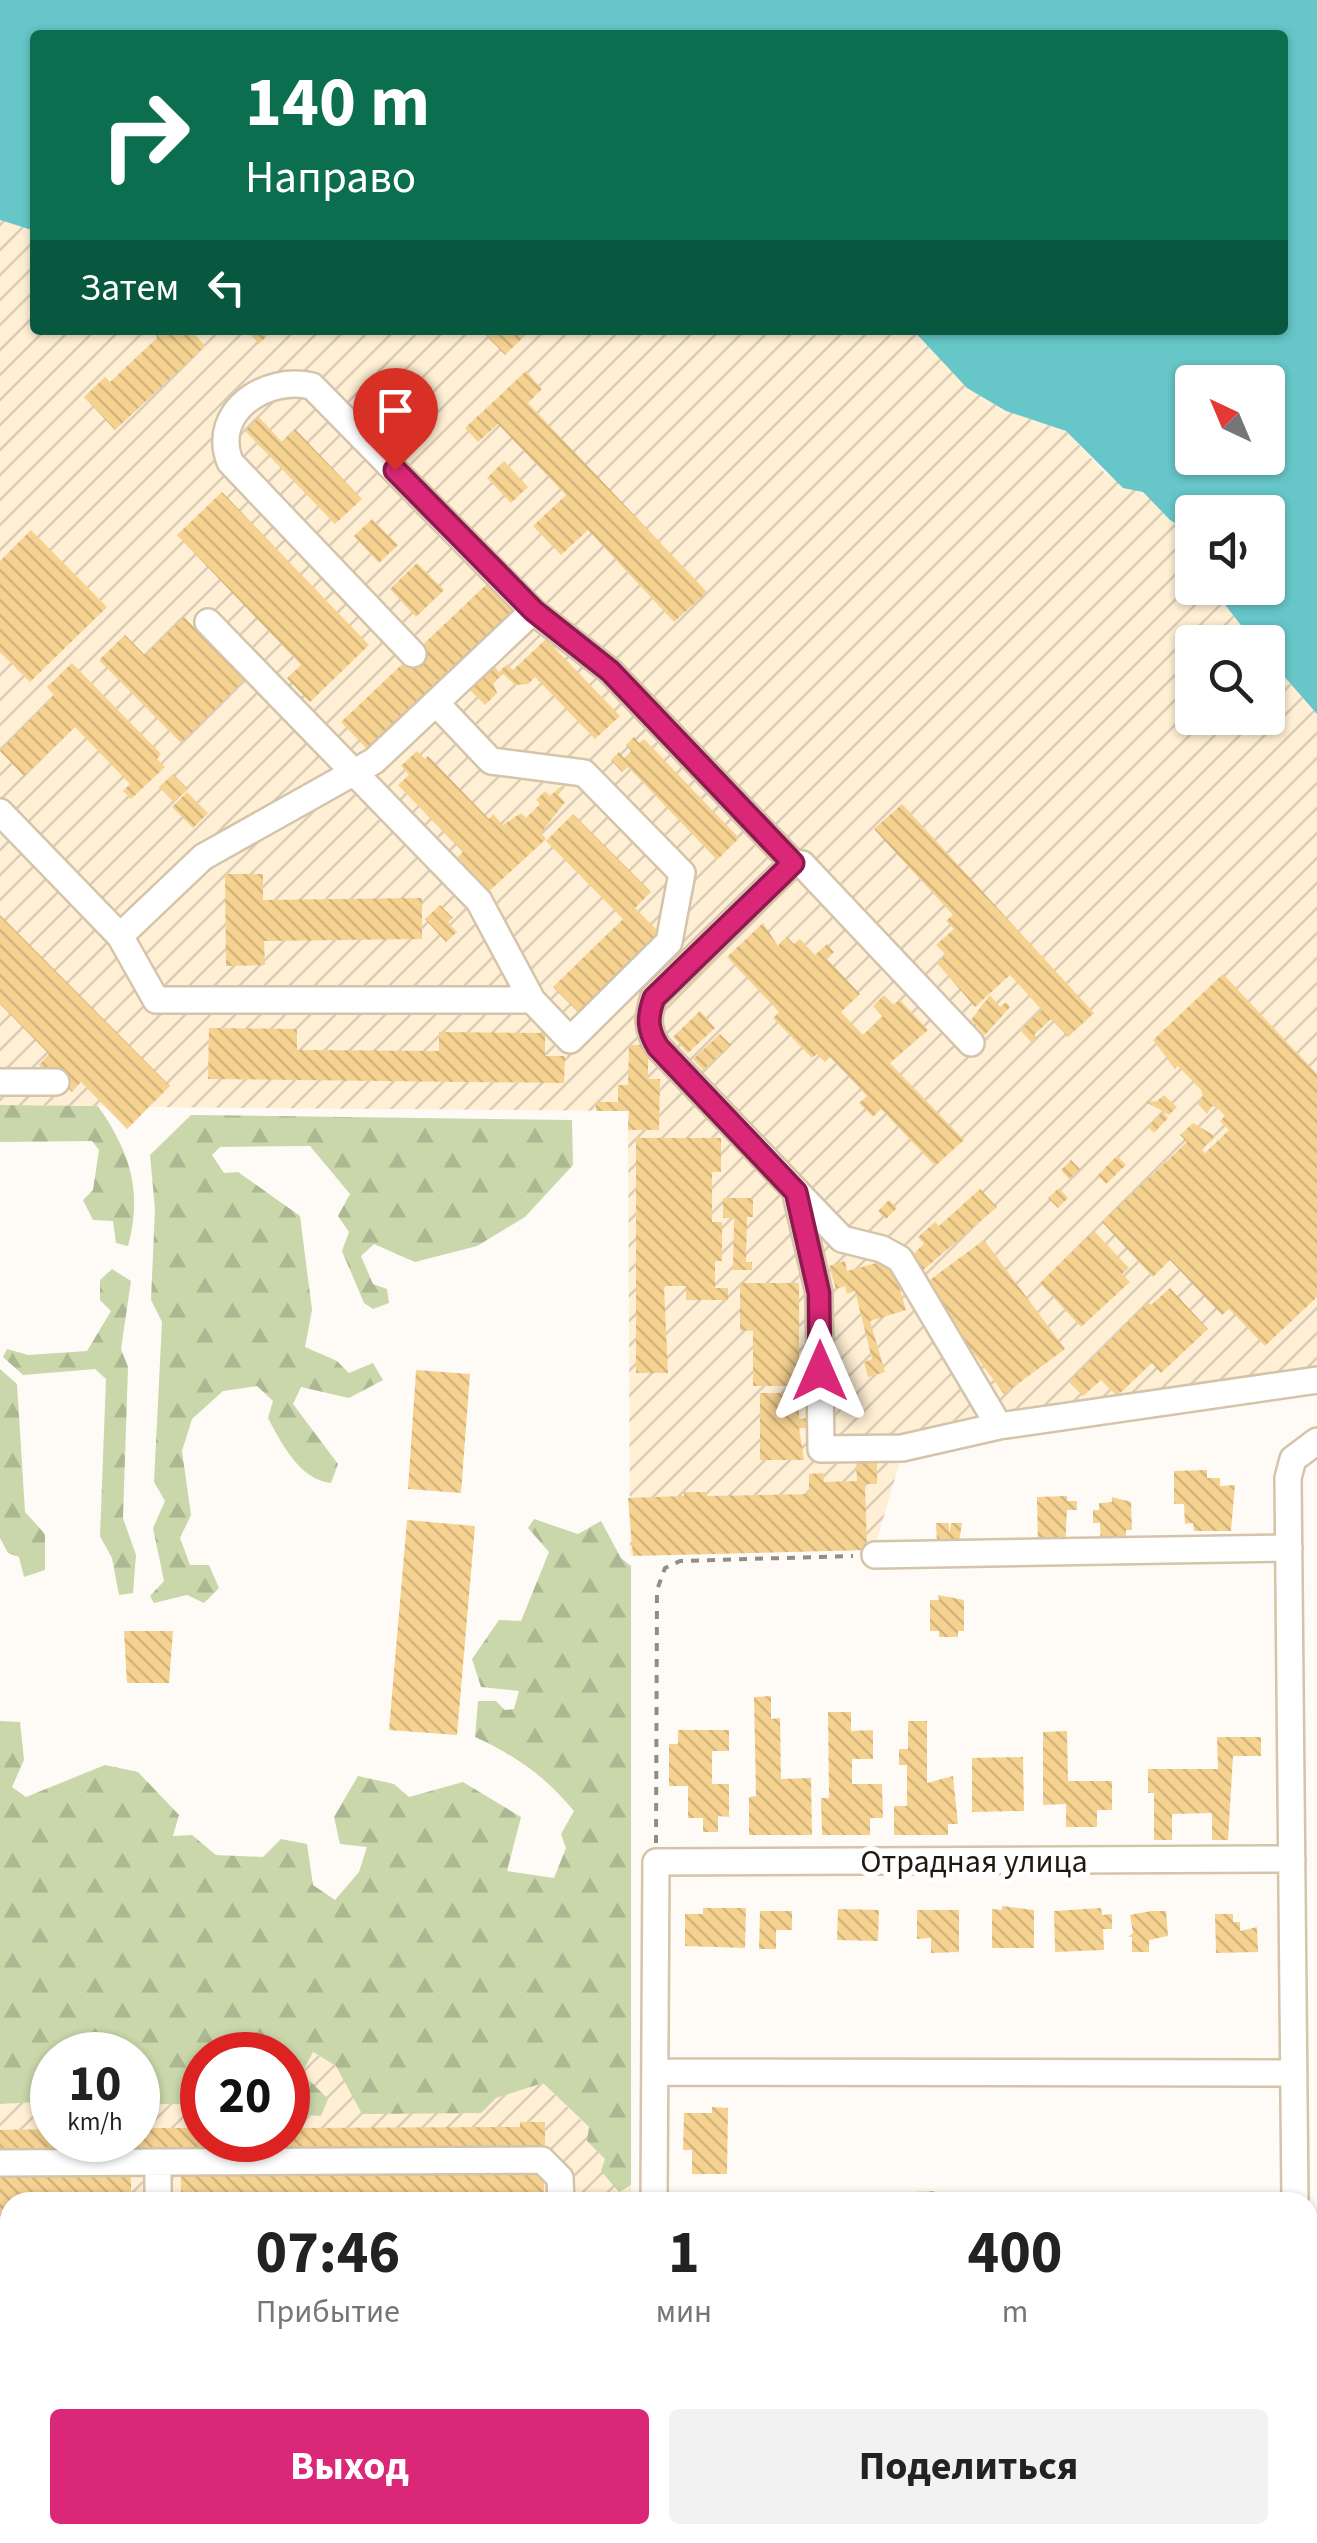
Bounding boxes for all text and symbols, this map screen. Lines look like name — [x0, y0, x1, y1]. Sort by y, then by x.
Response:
text: 140 m — [245, 53, 430, 153]
icon: right — [80, 70, 210, 200]
text: Направо — [245, 146, 416, 210]
icon: left — [199, 260, 254, 315]
text: Затем — [80, 261, 179, 315]
north arrow — [1175, 365, 1285, 475]
map controls — [1175, 365, 1285, 735]
pin — [353, 368, 438, 471]
icon: arrive — [368, 383, 423, 438]
button: sound — [1175, 495, 1285, 605]
button: search — [1175, 625, 1285, 735]
position arrow — [768, 1319, 872, 1423]
street label: Отрадная улица — [860, 1839, 1088, 1885]
speed limit sign: 20 — [180, 2032, 310, 2162]
text: 10 — [69, 2049, 121, 2120]
text: km/h — [67, 2104, 123, 2140]
text: 07:46 — [255, 2211, 400, 2296]
text: 1 — [668, 2211, 700, 2296]
text: 400 — [967, 2211, 1063, 2296]
text: Прибытие — [256, 2289, 400, 2335]
text: мин — [656, 2289, 712, 2335]
text: m — [1002, 2289, 1028, 2335]
button: Выход — [50, 2409, 649, 2524]
button: Поделиться — [669, 2409, 1268, 2524]

